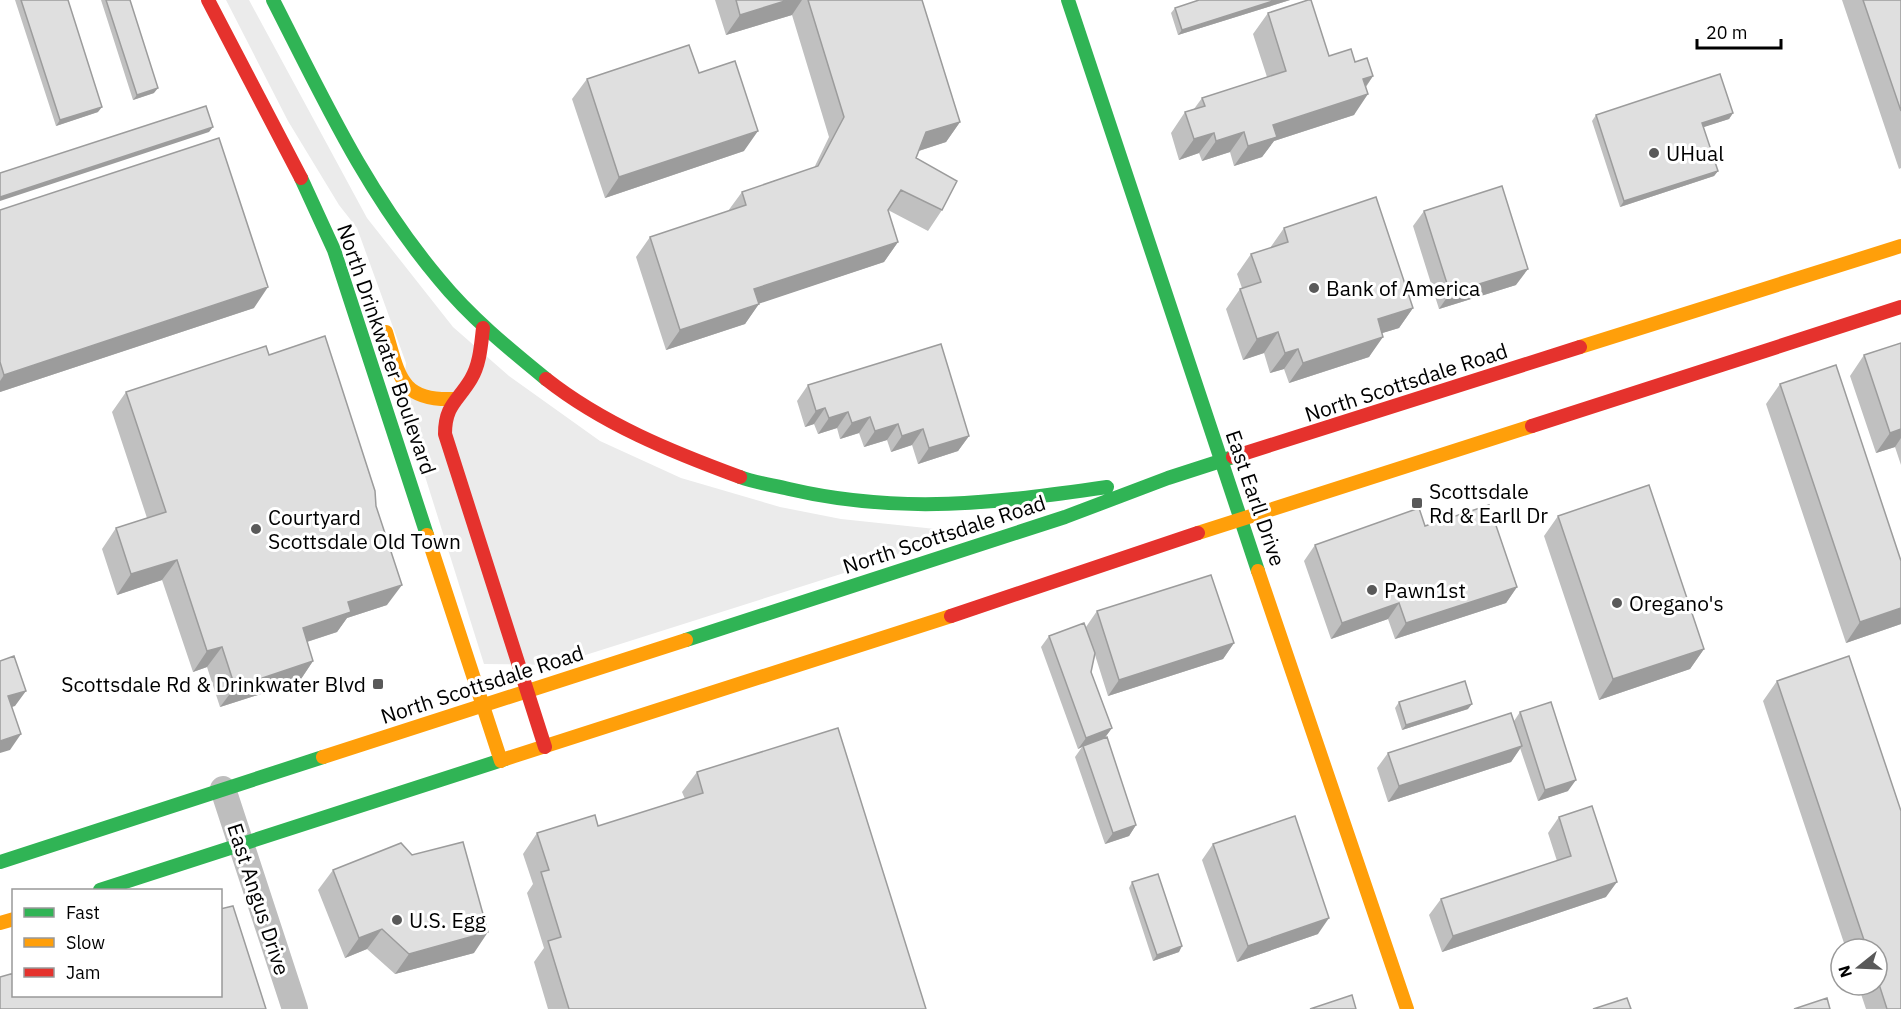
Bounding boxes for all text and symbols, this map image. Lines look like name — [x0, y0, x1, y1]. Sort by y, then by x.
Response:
scale bar — [1697, 12, 1781, 50]
text: 20 m — [1706, 21, 1748, 44]
place label: UHual — [1666, 139, 1724, 167]
marker: UHual — [1647, 146, 1661, 160]
street label: North Drinkwater Boulevard — [331, 220, 443, 478]
place label: Bank of America — [1326, 274, 1480, 302]
marker: Bank of America — [1307, 281, 1321, 295]
street label: North Scottsdale Road — [1301, 336, 1511, 428]
street label: East Earll Drive — [1220, 426, 1292, 570]
place label: Scottsdale Rd & Earll Dr — [1429, 477, 1548, 529]
street label: North Scottsdale Road — [839, 488, 1049, 580]
marker: Scottsdale Rd & Earll Dr — [1410, 496, 1424, 510]
place label: Courtyard Scottsdale Old Town — [268, 503, 461, 555]
marker: Courtyard Scottsdale Old Town — [249, 522, 263, 536]
place label: Pawn1st — [1384, 576, 1466, 604]
marker: Pawn1st — [1365, 583, 1379, 597]
place label: Oregano's — [1629, 589, 1724, 617]
marker: Oregano's — [1610, 596, 1624, 610]
street label: North Scottsdale Road — [377, 638, 587, 730]
place label: Scottsdale Rd & Drinkwater Blvd — [61, 670, 366, 698]
marker: Scottsdale Rd & Drinkwater Blvd — [371, 677, 385, 691]
street label: East Angus Drive — [221, 819, 297, 979]
legend — [12, 889, 222, 997]
text: Fast — [66, 901, 100, 924]
place label: U.S. Egg — [409, 906, 486, 934]
marker: U.S. Egg — [390, 913, 404, 927]
text: Slow — [66, 931, 105, 954]
north arrow — [1829, 937, 1889, 997]
text: Jam — [66, 961, 101, 984]
text: N — [1833, 963, 1856, 980]

